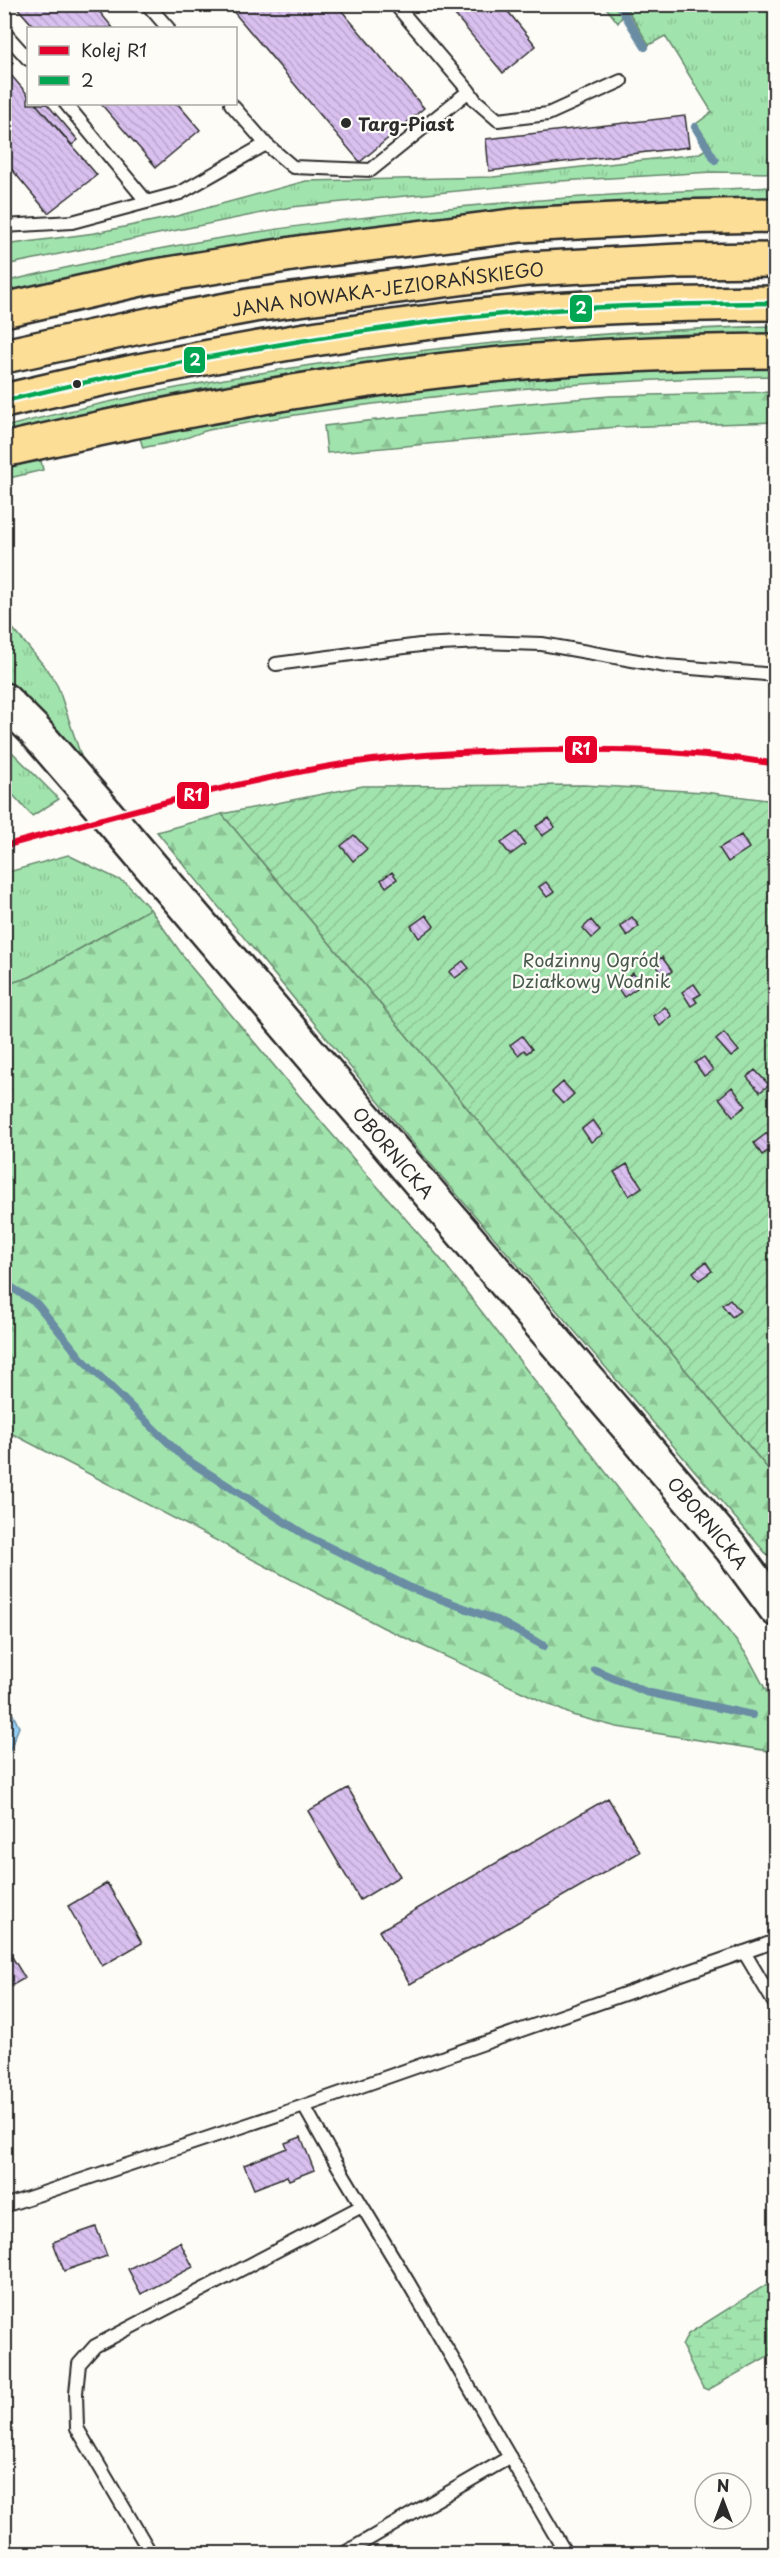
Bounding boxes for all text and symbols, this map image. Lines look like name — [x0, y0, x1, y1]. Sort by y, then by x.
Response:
legend — [27, 27, 237, 105]
text: Kolej R1 — [81, 36, 147, 63]
text: 2 — [81, 66, 94, 93]
place label: Targ-Piast — [358, 110, 455, 137]
marker: Targ-Piast — [339, 116, 353, 130]
street label: JANA NOWAKA-JEZIORAŃSKIEGO — [229, 255, 545, 322]
line badge: 2 — [569, 294, 593, 323]
text: 2 — [575, 295, 587, 319]
line badge: 2 — [183, 346, 206, 374]
text: 2 — [189, 347, 201, 371]
unlabelled marker — [71, 378, 83, 390]
line badge: R1 — [564, 735, 598, 764]
text: R1 — [572, 736, 591, 760]
line badge: R1 — [176, 781, 210, 810]
text: R1 — [184, 782, 203, 806]
park label: Rodzinny Ogród Działkowy Wodnik — [511, 946, 671, 994]
street label: OBORNICKA — [347, 1100, 441, 1204]
street label: OBORNICKA — [662, 1470, 755, 1574]
north arrow — [693, 2471, 753, 2531]
text: N — [717, 2473, 729, 2497]

